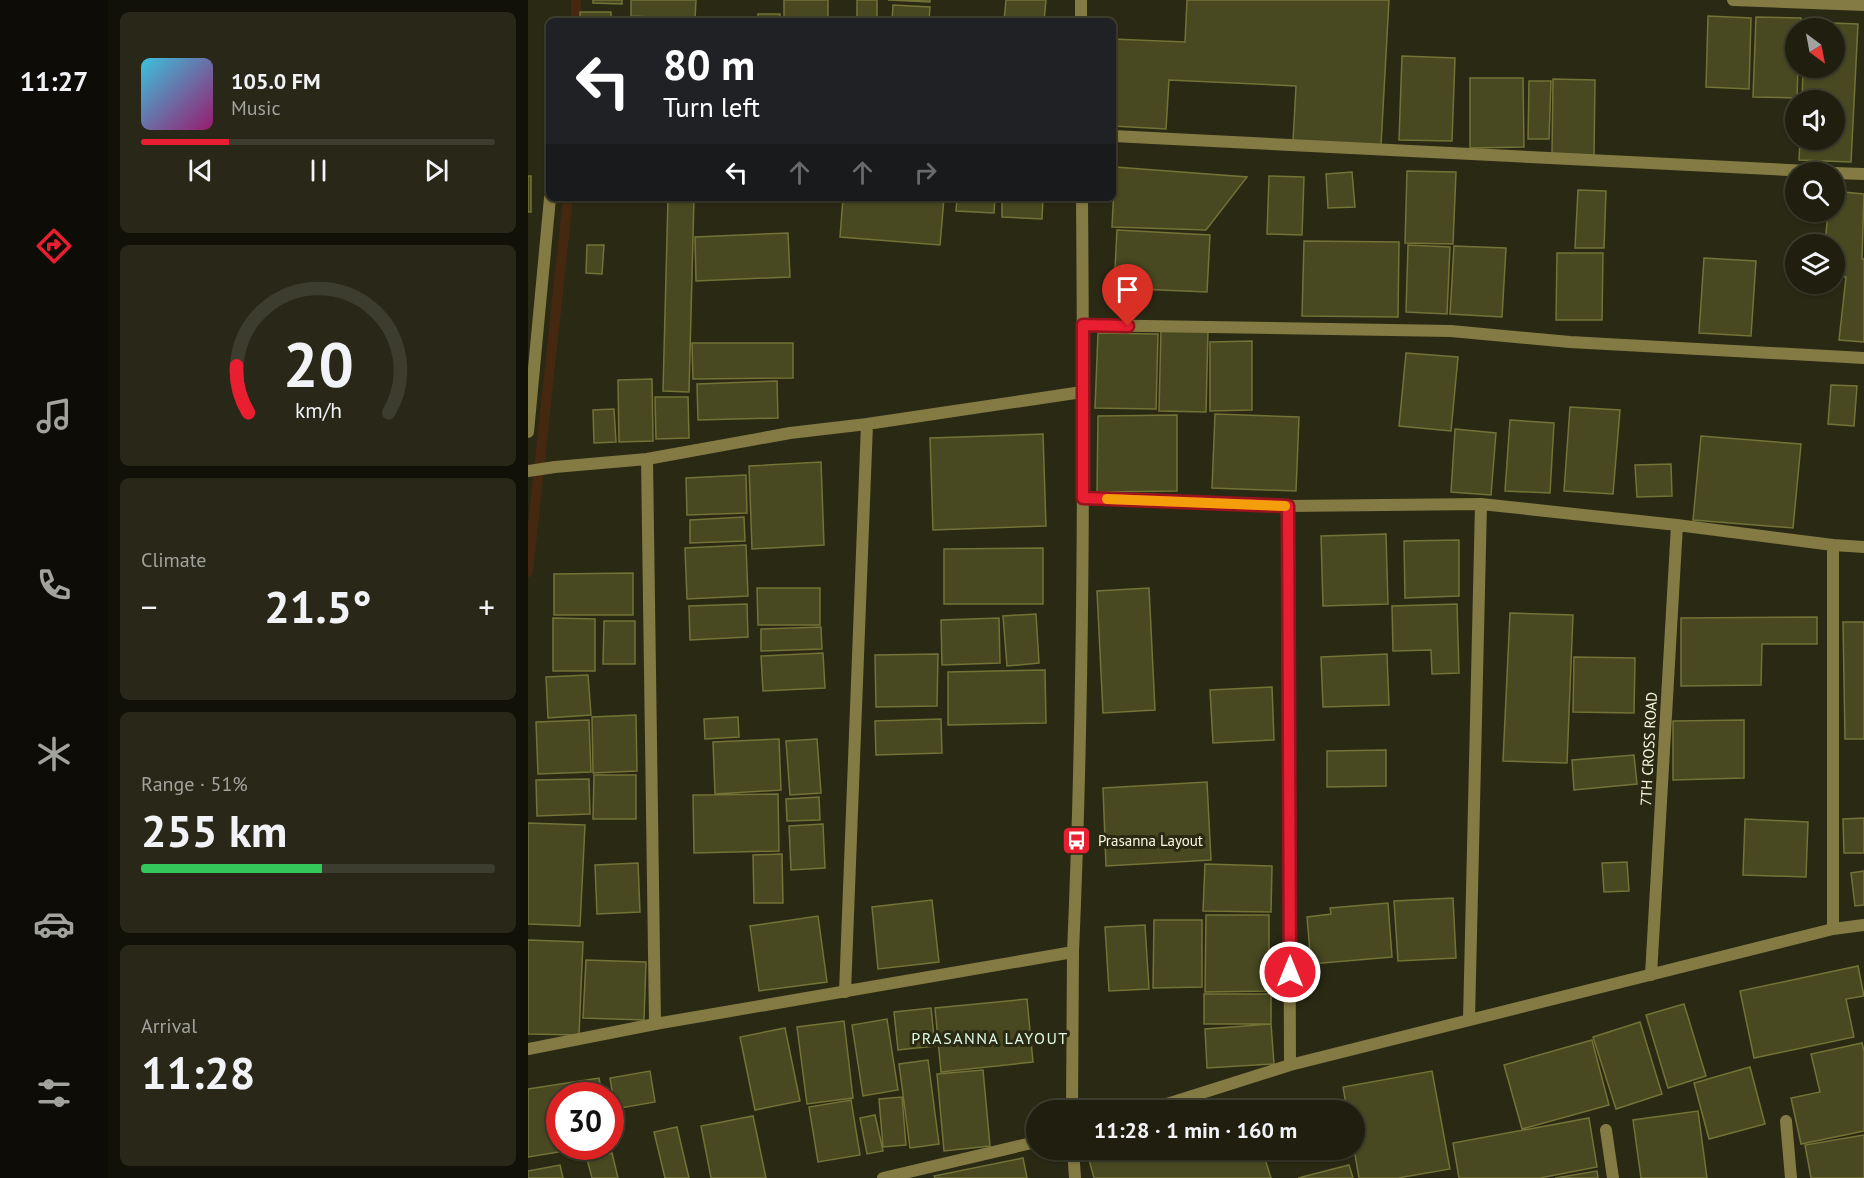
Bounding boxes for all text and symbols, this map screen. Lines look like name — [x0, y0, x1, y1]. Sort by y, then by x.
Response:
north arrow — [1785, 18, 1845, 78]
map controls — [1785, 18, 1845, 294]
text: 80 m — [663, 37, 755, 92]
icon: left — [564, 42, 642, 120]
text: 11:27 — [20, 64, 88, 98]
text: 105.0 FM — [231, 67, 321, 95]
text: Turn left — [663, 90, 760, 124]
button: sound — [1785, 90, 1845, 150]
text: Music — [231, 95, 280, 121]
icon: previous — [184, 154, 217, 187]
icon: pause — [302, 154, 335, 187]
icon: next — [420, 154, 453, 187]
icon: left — [720, 156, 753, 189]
icon: ahead — [783, 156, 816, 189]
icon: ahead — [846, 156, 879, 189]
icon: right — [909, 156, 942, 189]
button: search — [1785, 162, 1845, 222]
icon: directions — [33, 225, 75, 267]
button: layers — [1785, 234, 1845, 294]
pin — [1102, 264, 1153, 326]
icon: arrive — [1111, 273, 1144, 306]
text: 20 — [283, 323, 353, 404]
icon: music — [33, 395, 75, 437]
text: km/h — [294, 396, 341, 424]
text: Climate — [141, 547, 207, 573]
icon: phone — [33, 564, 75, 606]
text: 21.5° — [264, 577, 372, 635]
text: − — [141, 585, 158, 628]
text: + — [478, 585, 495, 628]
street label: 7TH CROSS ROAD — [1636, 691, 1661, 807]
icon: climate — [33, 733, 75, 775]
text: Range · 51% — [141, 771, 248, 797]
text: 255 km — [141, 801, 287, 859]
bus stop icon: Prasanna Layout — [1061, 825, 1093, 857]
place label: Prasanna Layout — [1098, 831, 1203, 850]
icon: car — [33, 903, 75, 945]
position arrow — [1258, 940, 1322, 1004]
text: Arrival — [141, 1013, 197, 1039]
district label: PRASANNA LAYOUT — [911, 1028, 1069, 1048]
text: 11:28 — [141, 1043, 255, 1101]
icon: filters — [33, 1072, 75, 1114]
speed limit sign: 30 — [546, 1082, 624, 1160]
text: 11:28 · 1 min · 160 m — [1094, 1116, 1297, 1144]

